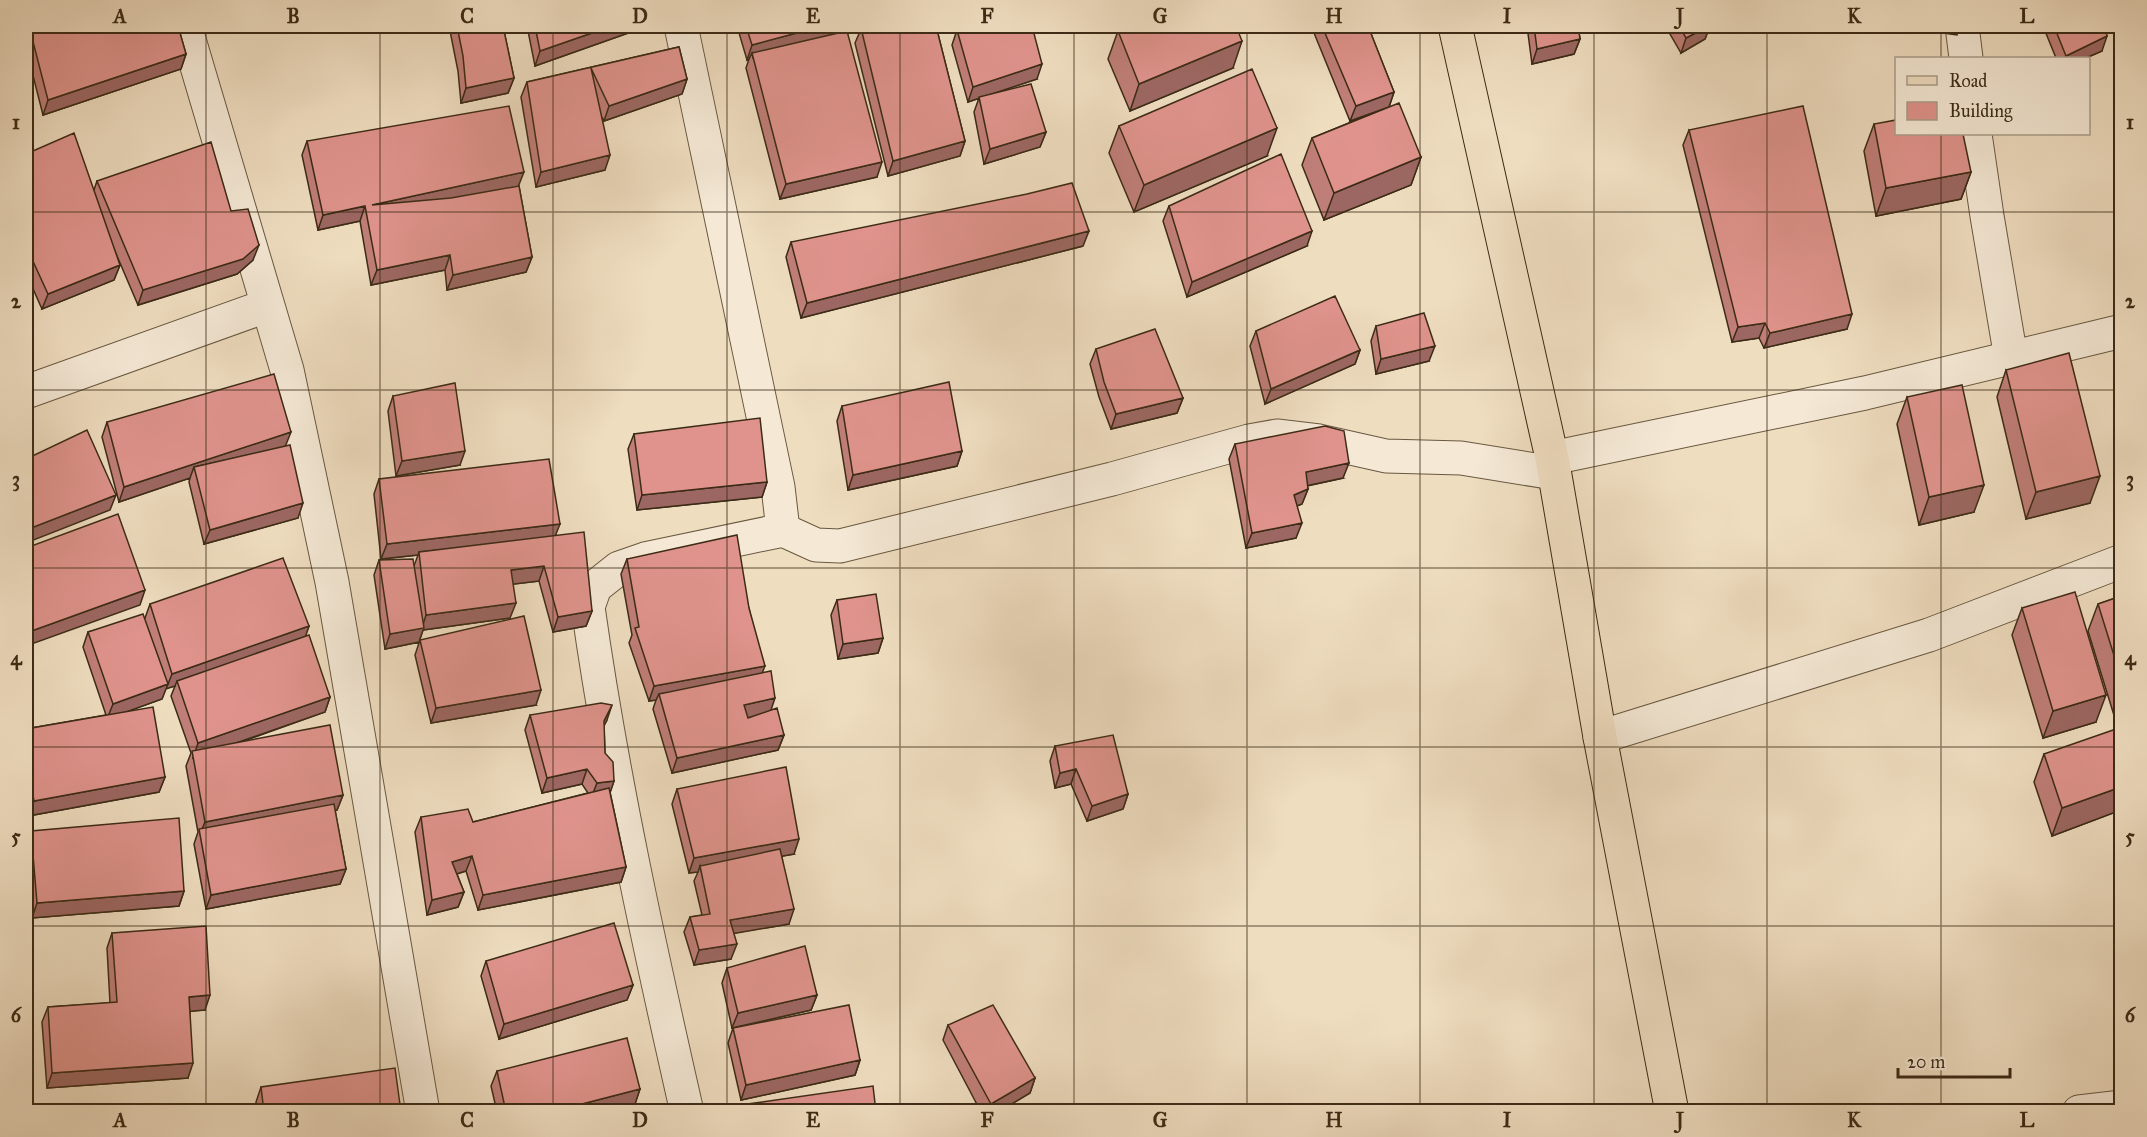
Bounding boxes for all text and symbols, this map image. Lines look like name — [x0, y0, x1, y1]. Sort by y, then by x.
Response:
text: A — [111, 4, 127, 28]
text: B — [286, 4, 300, 28]
text: C — [460, 4, 474, 28]
text: D — [632, 4, 648, 28]
text: E — [806, 4, 821, 28]
text: F — [980, 4, 994, 28]
text: G — [1153, 4, 1168, 28]
text: H — [1325, 4, 1343, 28]
text: I — [1503, 4, 1512, 28]
text: J — [1673, 4, 1685, 30]
text: K — [1847, 4, 1862, 28]
text: L — [2020, 4, 2035, 28]
legend — [1895, 57, 2090, 135]
text: Road — [1949, 70, 1987, 92]
text: Building — [1949, 100, 2013, 123]
text: 1 — [12, 110, 20, 134]
text: 1 — [2126, 110, 2134, 134]
text: 2 — [11, 289, 22, 313]
text: 2 — [2125, 289, 2136, 313]
text: 3 — [12, 467, 20, 492]
text: 3 — [2126, 467, 2134, 492]
text: 4 — [10, 646, 22, 671]
text: 4 — [2124, 646, 2136, 671]
text: 5 — [11, 824, 21, 848]
text: 5 — [2125, 824, 2135, 848]
text: 6 — [11, 1003, 23, 1027]
text: 6 — [2125, 1003, 2137, 1027]
scale bar — [1898, 1041, 2010, 1079]
text: 20 m — [1907, 1051, 1945, 1073]
text: A — [111, 1108, 127, 1132]
text: B — [286, 1108, 300, 1132]
text: C — [460, 1108, 474, 1132]
text: D — [632, 1108, 648, 1132]
text: E — [806, 1108, 821, 1132]
text: F — [980, 1108, 994, 1132]
text: G — [1153, 1108, 1168, 1132]
text: H — [1325, 1108, 1343, 1132]
text: I — [1503, 1108, 1512, 1132]
text: J — [1673, 1108, 1685, 1134]
text: K — [1847, 1108, 1862, 1132]
text: L — [2020, 1108, 2035, 1132]

